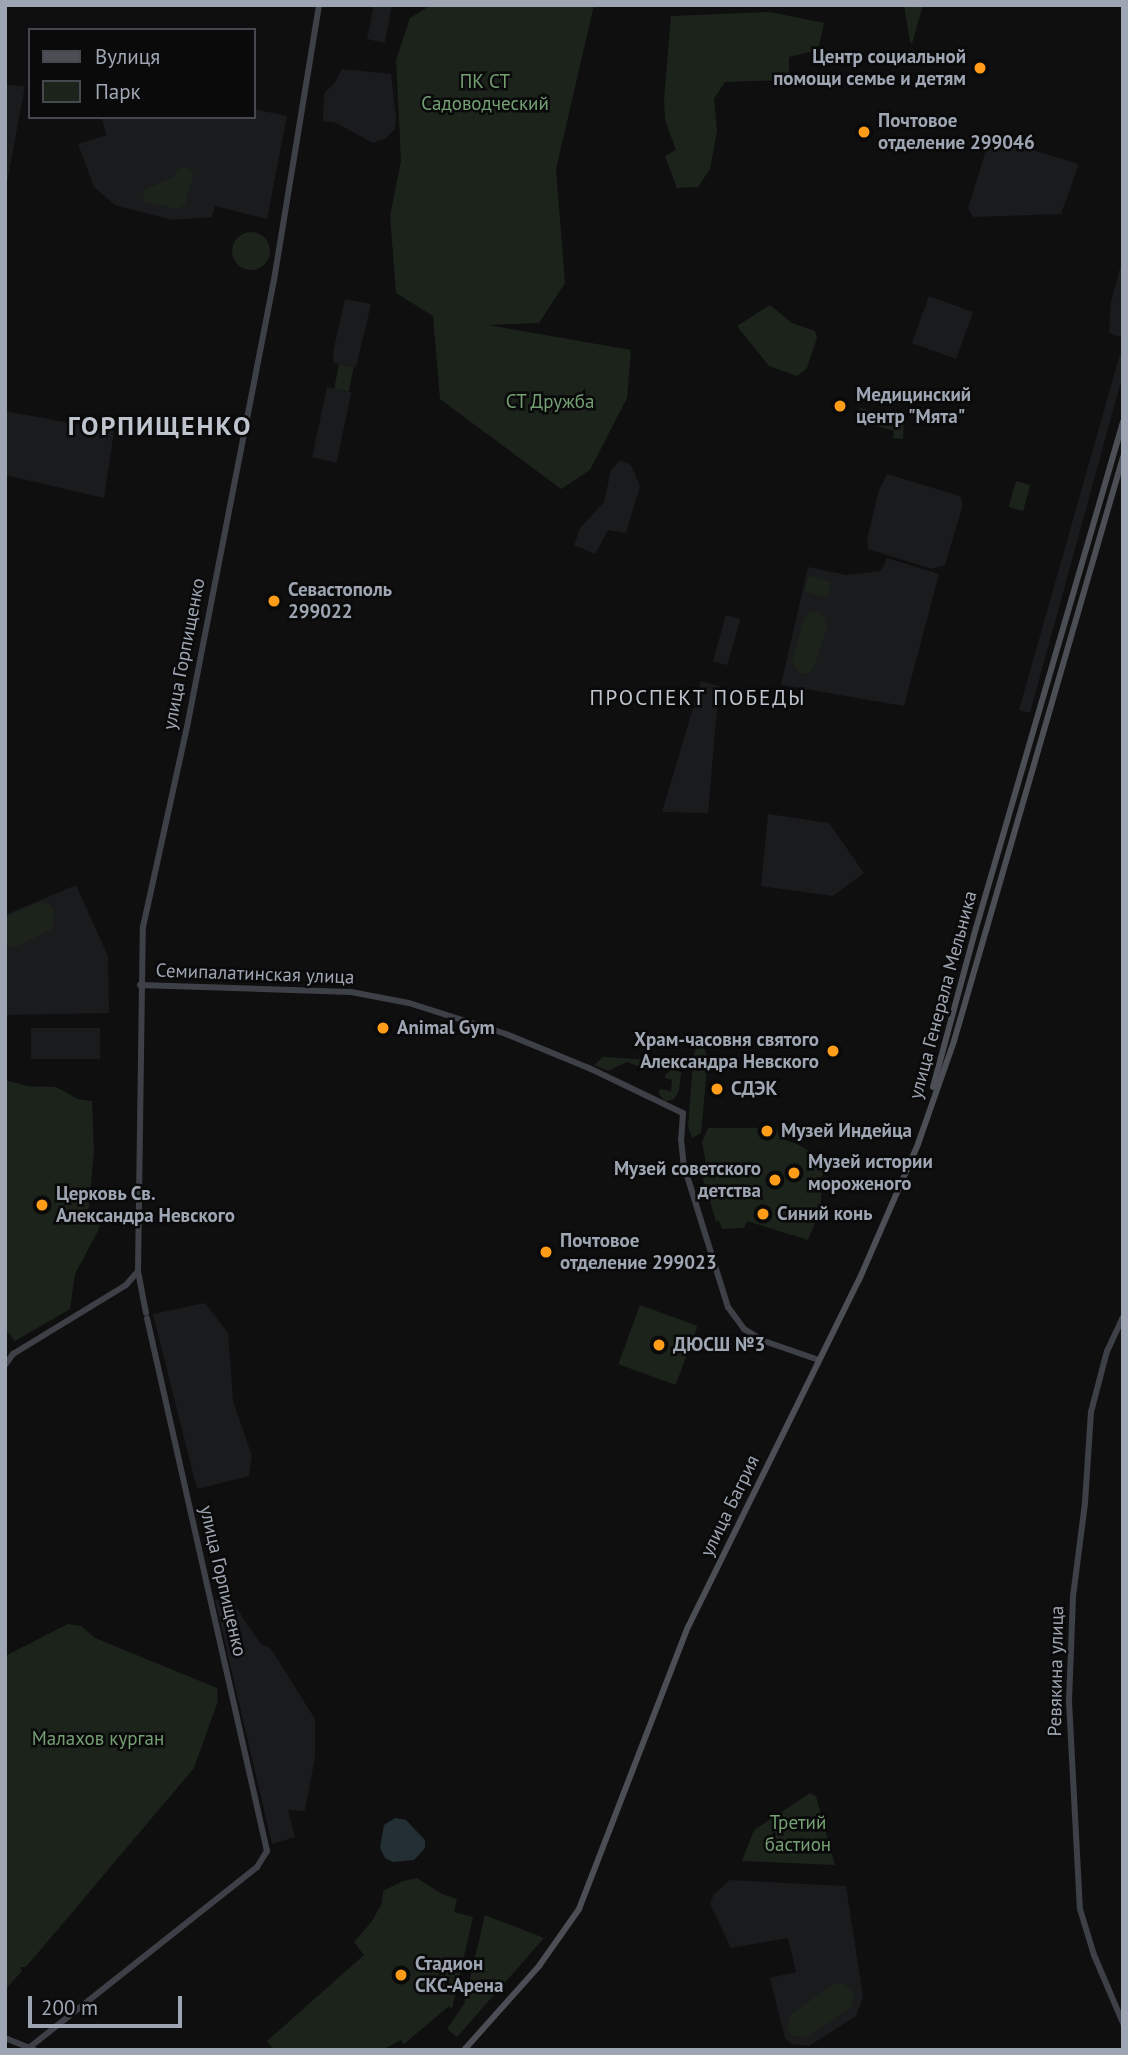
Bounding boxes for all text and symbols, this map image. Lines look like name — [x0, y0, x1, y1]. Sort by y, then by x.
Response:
legend — [28, 28, 256, 119]
text: Вулиця — [95, 43, 160, 70]
place label: Центр социальной помощи семье и детям — [773, 46, 966, 90]
marker: Центр социальной помощи семье и детям — [972, 60, 988, 76]
park label: ПК СТ Садоводческий — [421, 71, 549, 115]
text: Парк — [95, 78, 141, 105]
place label: Почтовое отделение 299046 — [878, 110, 1035, 154]
marker: Почтовое отделение 299046 — [856, 124, 872, 140]
place label: Медицинский центр "Мята" — [856, 384, 971, 428]
park label: СТ Дружба — [505, 391, 595, 413]
marker: Медицинский центр "Мята" — [830, 396, 850, 416]
district label: ГОРПИЩЕНКО — [69, 410, 251, 442]
street label: улица Горпищенко — [158, 576, 210, 732]
place label: Севастополь 299022 — [288, 579, 392, 623]
marker: Севастополь 299022 — [266, 593, 282, 609]
district label: ПРОСПЕКТ ПОБЕДЫ — [591, 685, 805, 711]
street label: улица Генерала Мельника — [904, 888, 982, 1102]
street label: Семипалатинская улица — [155, 959, 355, 989]
place label: Animal Gym — [397, 1017, 495, 1039]
marker: Animal Gym — [375, 1020, 391, 1036]
place label: Храм-часовня святого Александра Невского — [634, 1029, 819, 1073]
marker: Храм-часовня святого Александра Невского — [825, 1043, 841, 1059]
place label: СДЭК — [731, 1078, 777, 1100]
marker: СДЭК — [709, 1081, 725, 1097]
place label: Музей Индейца — [781, 1120, 912, 1142]
marker: Музей Индейца — [759, 1123, 775, 1139]
place label: Музей истории мороженого — [808, 1151, 933, 1195]
place label: Музей советского детства — [614, 1158, 761, 1202]
marker: Музей истории мороженого — [786, 1165, 802, 1181]
marker: Музей советского детства — [767, 1172, 783, 1188]
place label: Церковь Св. Александра Невского — [56, 1183, 235, 1227]
marker: Церковь Св. Александра Невского — [34, 1197, 50, 1213]
place label: Синий конь — [777, 1203, 872, 1225]
marker: Синий конь — [755, 1206, 771, 1222]
place label: Почтовое отделение 299023 — [560, 1230, 717, 1274]
marker: Почтовое отделение 299023 — [538, 1244, 554, 1260]
place label: ДЮСШ №3 — [673, 1334, 765, 1356]
marker: ДЮСШ №3 — [651, 1337, 667, 1353]
street label: улица Багрия — [696, 1452, 764, 1560]
street label: улица Горпищенко — [195, 1503, 251, 1659]
street label: Ревякина улица — [1043, 1605, 1069, 1737]
park label: Малахов курган — [32, 1728, 164, 1750]
park label: Третий бастион — [765, 1812, 831, 1856]
place label: Стадион СКС-Арена — [415, 1953, 503, 1997]
marker: Стадион СКС-Арена — [393, 1967, 409, 1983]
scale bar — [32, 1982, 186, 2026]
text: 200 m — [41, 1994, 98, 2021]

